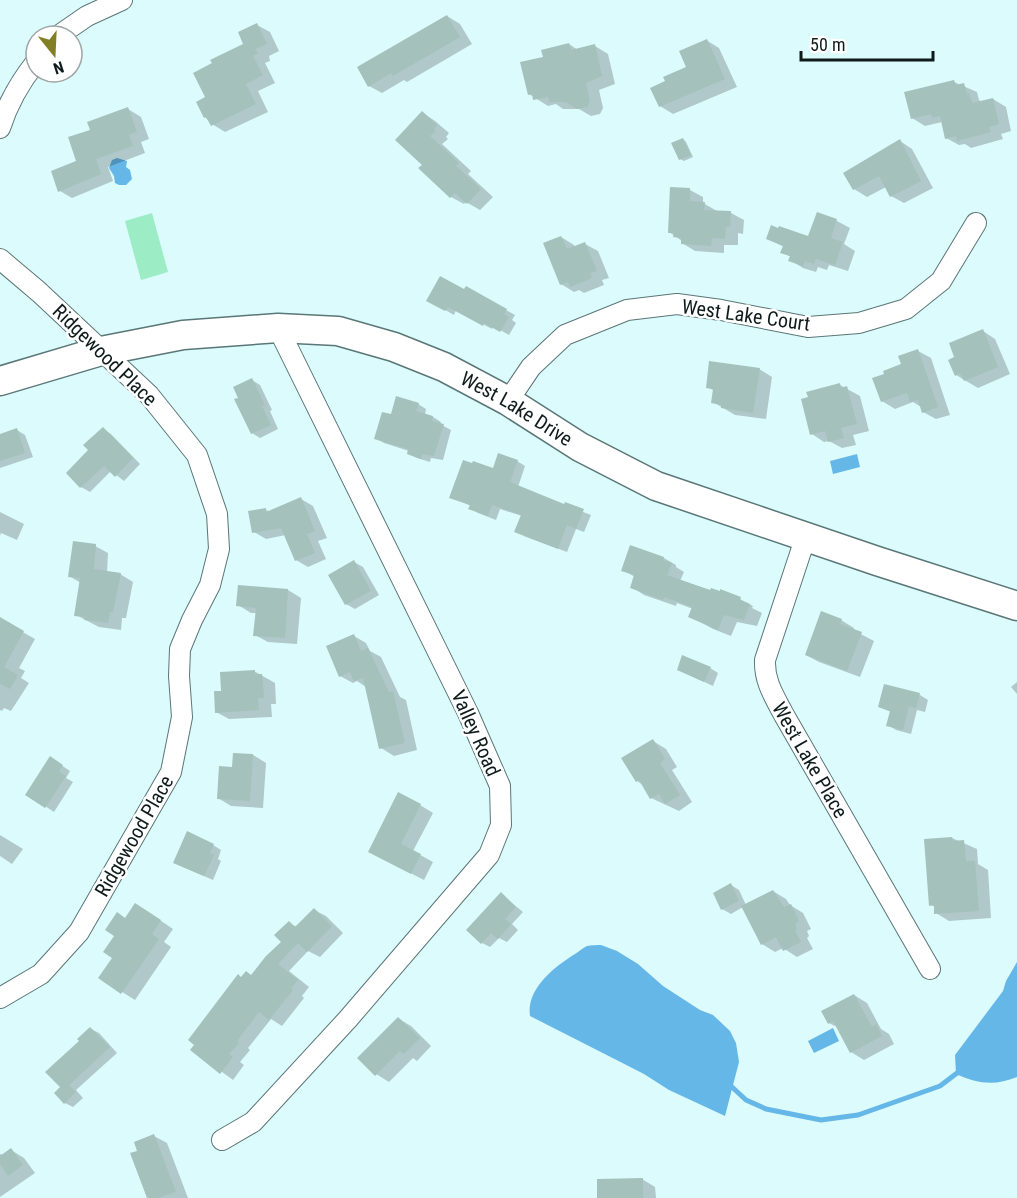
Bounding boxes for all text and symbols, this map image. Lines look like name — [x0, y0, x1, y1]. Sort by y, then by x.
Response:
north arrow — [24, 24, 84, 84]
scale bar — [801, 24, 933, 62]
text: 50 m — [810, 34, 845, 55]
text: N — [51, 57, 66, 78]
street label: West Lake Court — [680, 294, 812, 336]
street label: Ridgewood Place — [48, 299, 162, 411]
street label: West Lake Drive — [457, 366, 577, 451]
street label: Valley Road — [446, 686, 506, 780]
street label: West Lake Place — [767, 698, 853, 822]
street label: Ridgewood Place — [90, 771, 178, 901]

